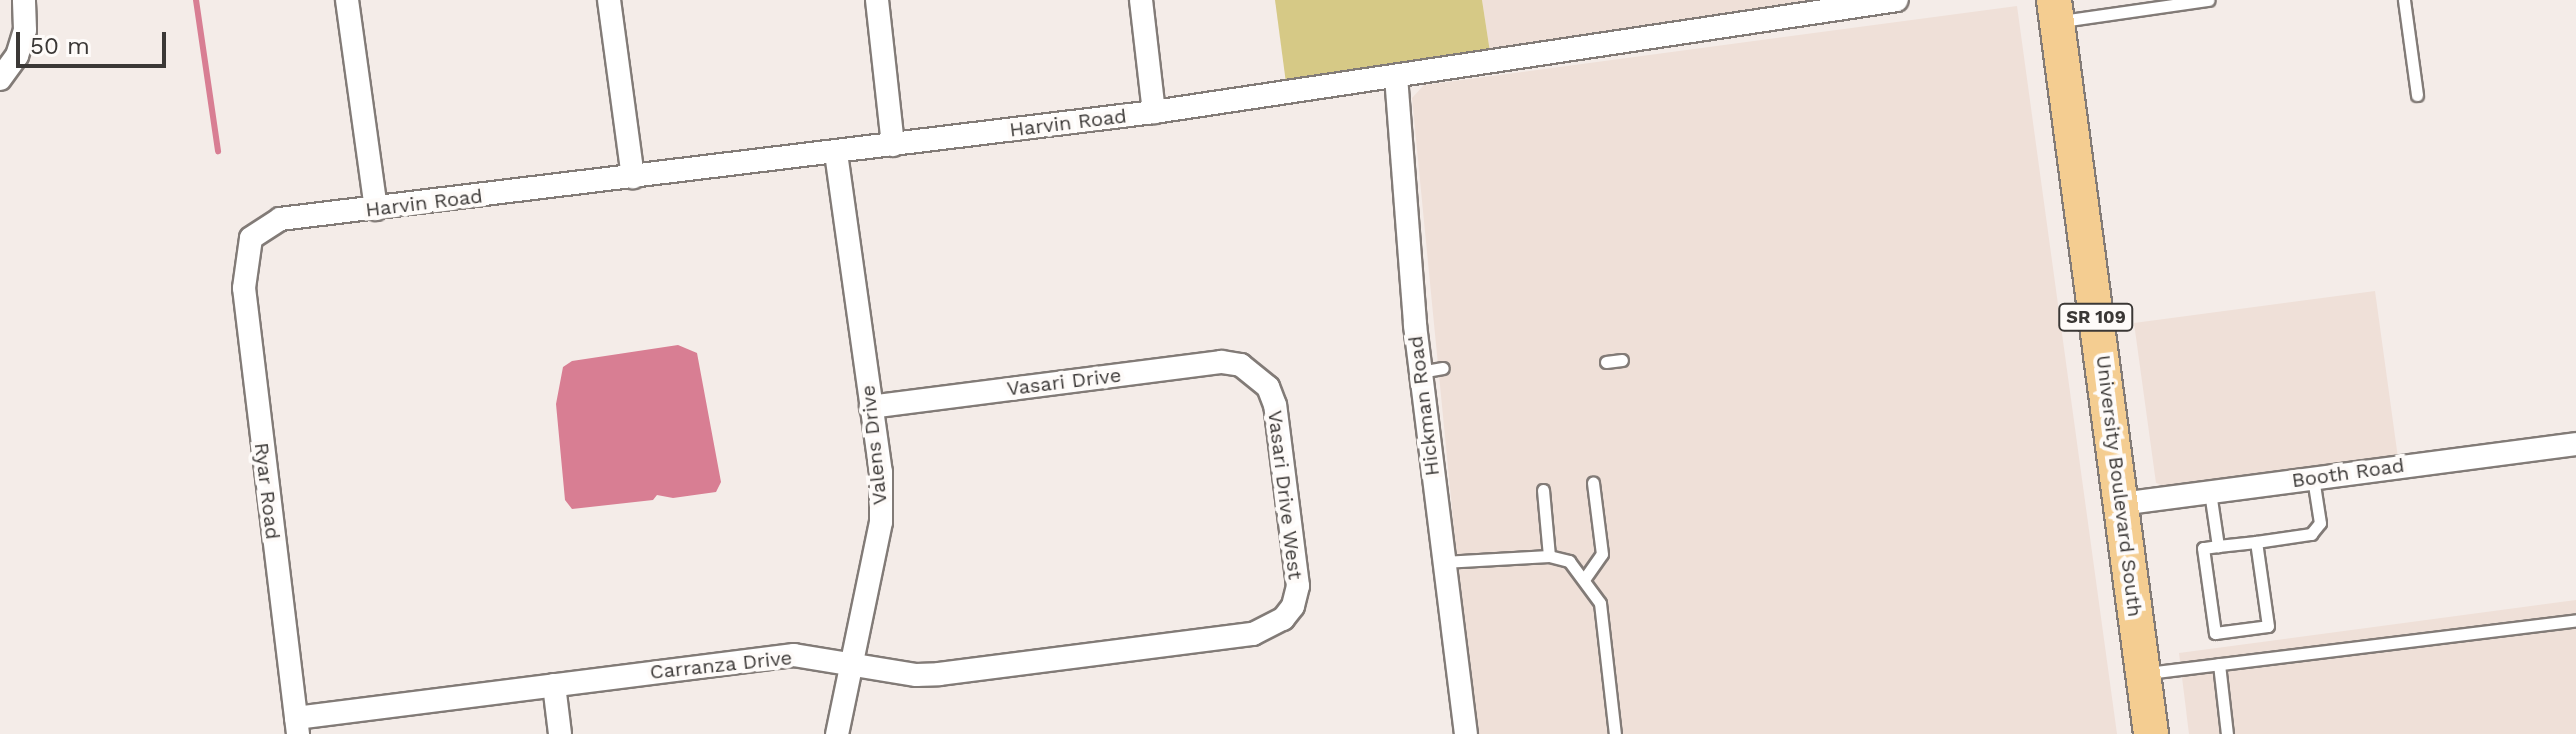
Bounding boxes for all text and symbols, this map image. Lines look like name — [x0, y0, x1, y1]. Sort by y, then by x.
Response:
scale bar — [20, 16, 170, 66]
text: 50 m — [30, 32, 90, 60]
street label: Harvin Road — [1008, 104, 1128, 142]
street label: Harvin Road — [364, 184, 484, 222]
road number: SR 109 — [2058, 303, 2134, 331]
street label: Hickman Road — [1404, 335, 1444, 477]
street label: University Boulevard South — [2091, 353, 2147, 619]
street label: Vasari Drive — [1005, 363, 1123, 401]
street label: Valens Drive — [856, 384, 892, 506]
street label: Vasari Drive West — [1263, 409, 1307, 581]
street label: Ryar Road — [249, 441, 285, 541]
street label: Booth Road — [2290, 453, 2406, 493]
street label: Carranza Drive — [648, 646, 794, 684]

